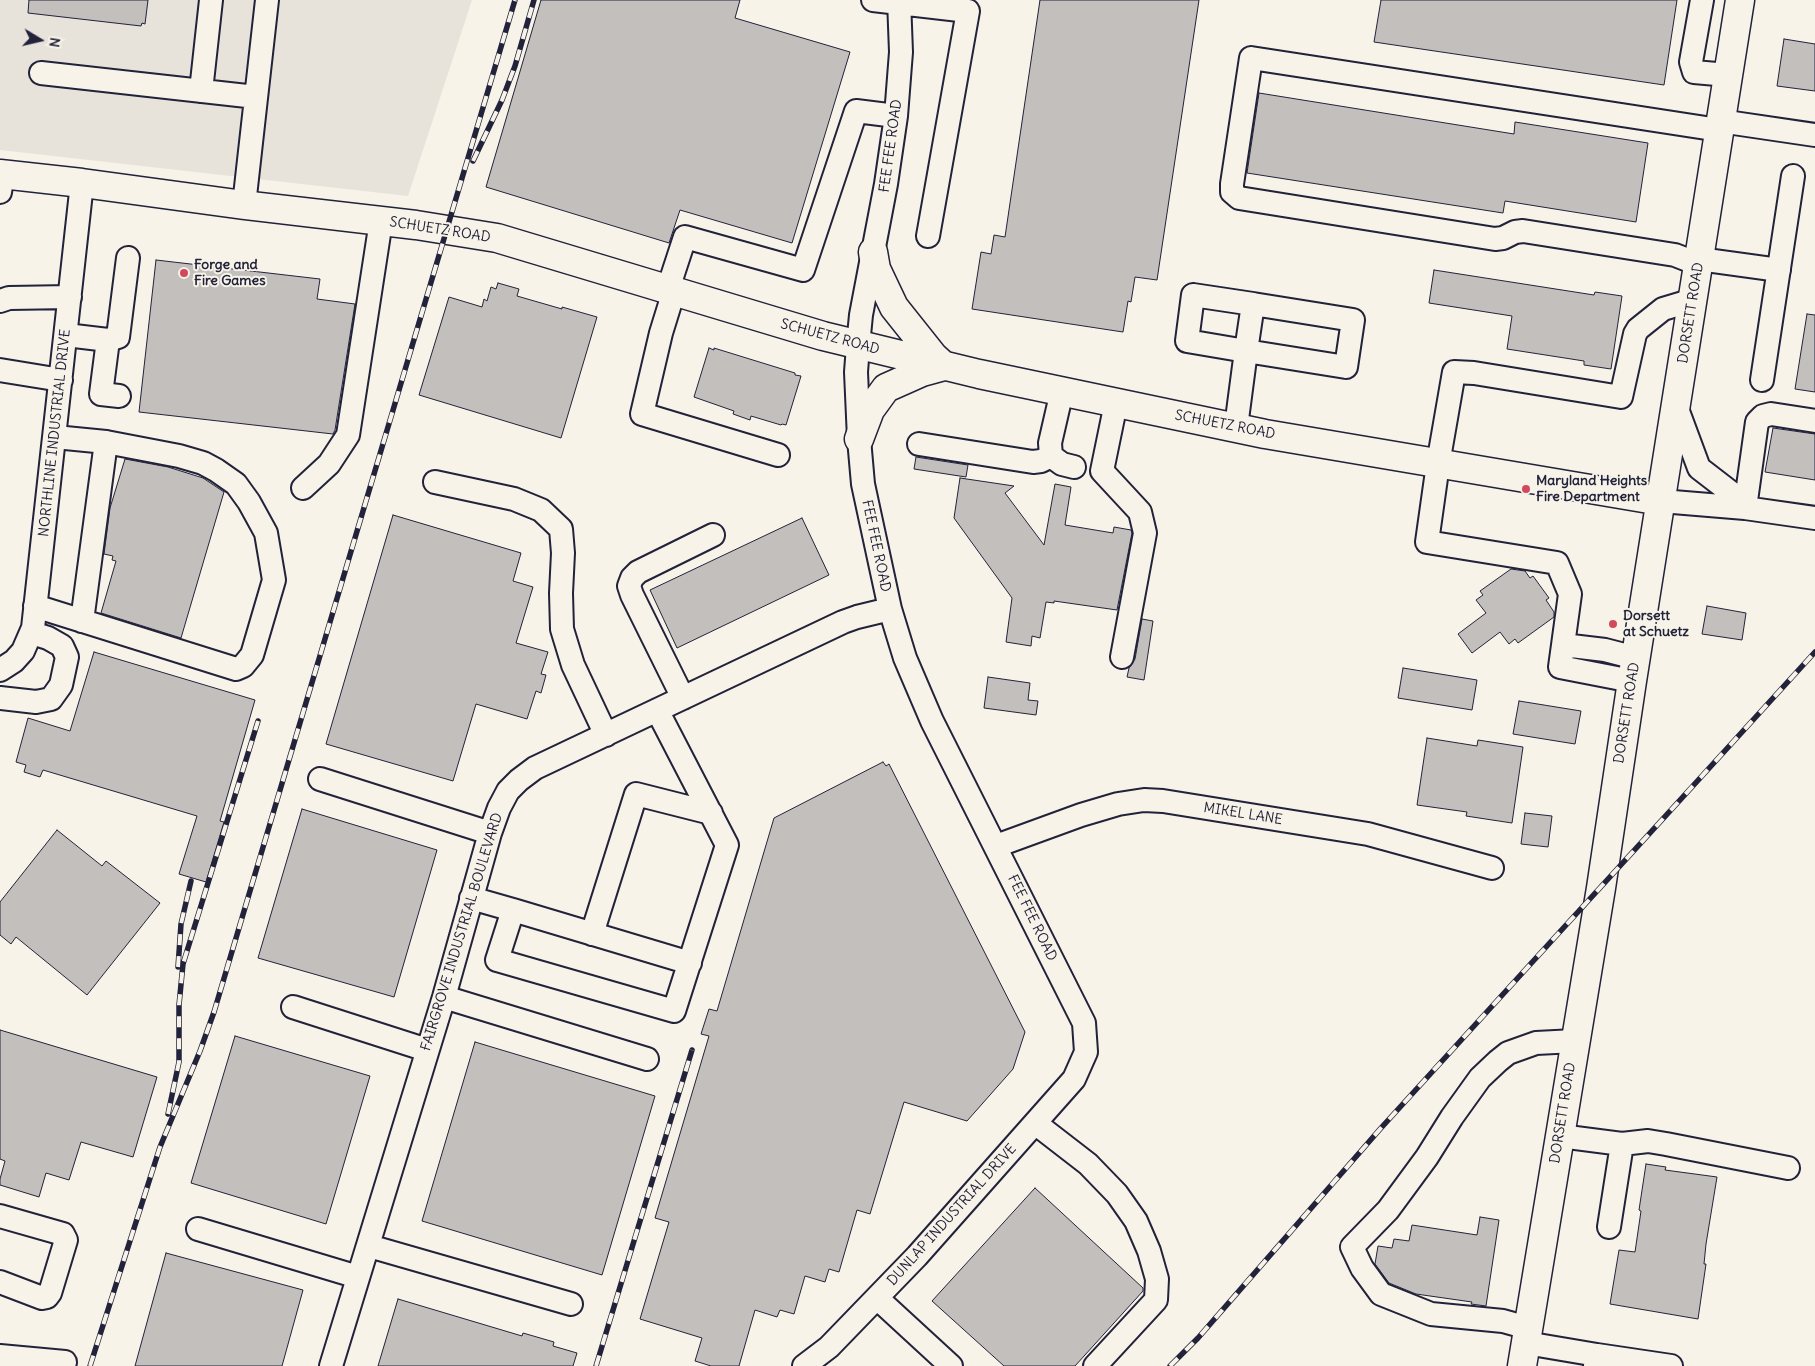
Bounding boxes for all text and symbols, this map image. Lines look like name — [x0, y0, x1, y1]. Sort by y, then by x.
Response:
north arrow — [15, 15, 65, 65]
text: N — [45, 36, 64, 49]
street label: FEE FEE ROAD — [876, 98, 906, 194]
street label: SCHUETZ ROAD — [388, 214, 492, 246]
place label: Forge and Fire Games — [194, 257, 266, 290]
street label: DORSETT ROAD — [1675, 261, 1707, 365]
marker: Forge and Fire Games — [178, 267, 190, 279]
street label: SCHUETZ ROAD — [779, 316, 881, 358]
street label: NORTHLINE INDUSTRIAL DRIVE — [36, 328, 74, 538]
street label: SCHUETZ ROAD — [1173, 407, 1277, 443]
place label: Maryland Heights Fire Department — [1536, 473, 1647, 506]
marker: Maryland Heights Fire Department — [1520, 483, 1532, 495]
street label: FEE FEE ROAD — [858, 498, 894, 594]
place label: Dorsett at Schuetz — [1623, 608, 1689, 640]
marker: Dorsett at Schuetz — [1607, 618, 1619, 630]
street label: DORSETT ROAD — [1611, 661, 1643, 765]
street label: MIKEL LANE — [1202, 799, 1284, 829]
street label: FAIRGROVE INDUSTRIAL BOULEVARD — [418, 811, 506, 1053]
street label: FEE FEE ROAD — [1004, 872, 1060, 964]
street label: DORSETT ROAD — [1547, 1061, 1579, 1165]
street label: DUNLAP INDUSTRIAL DRIVE — [884, 1141, 1020, 1289]

